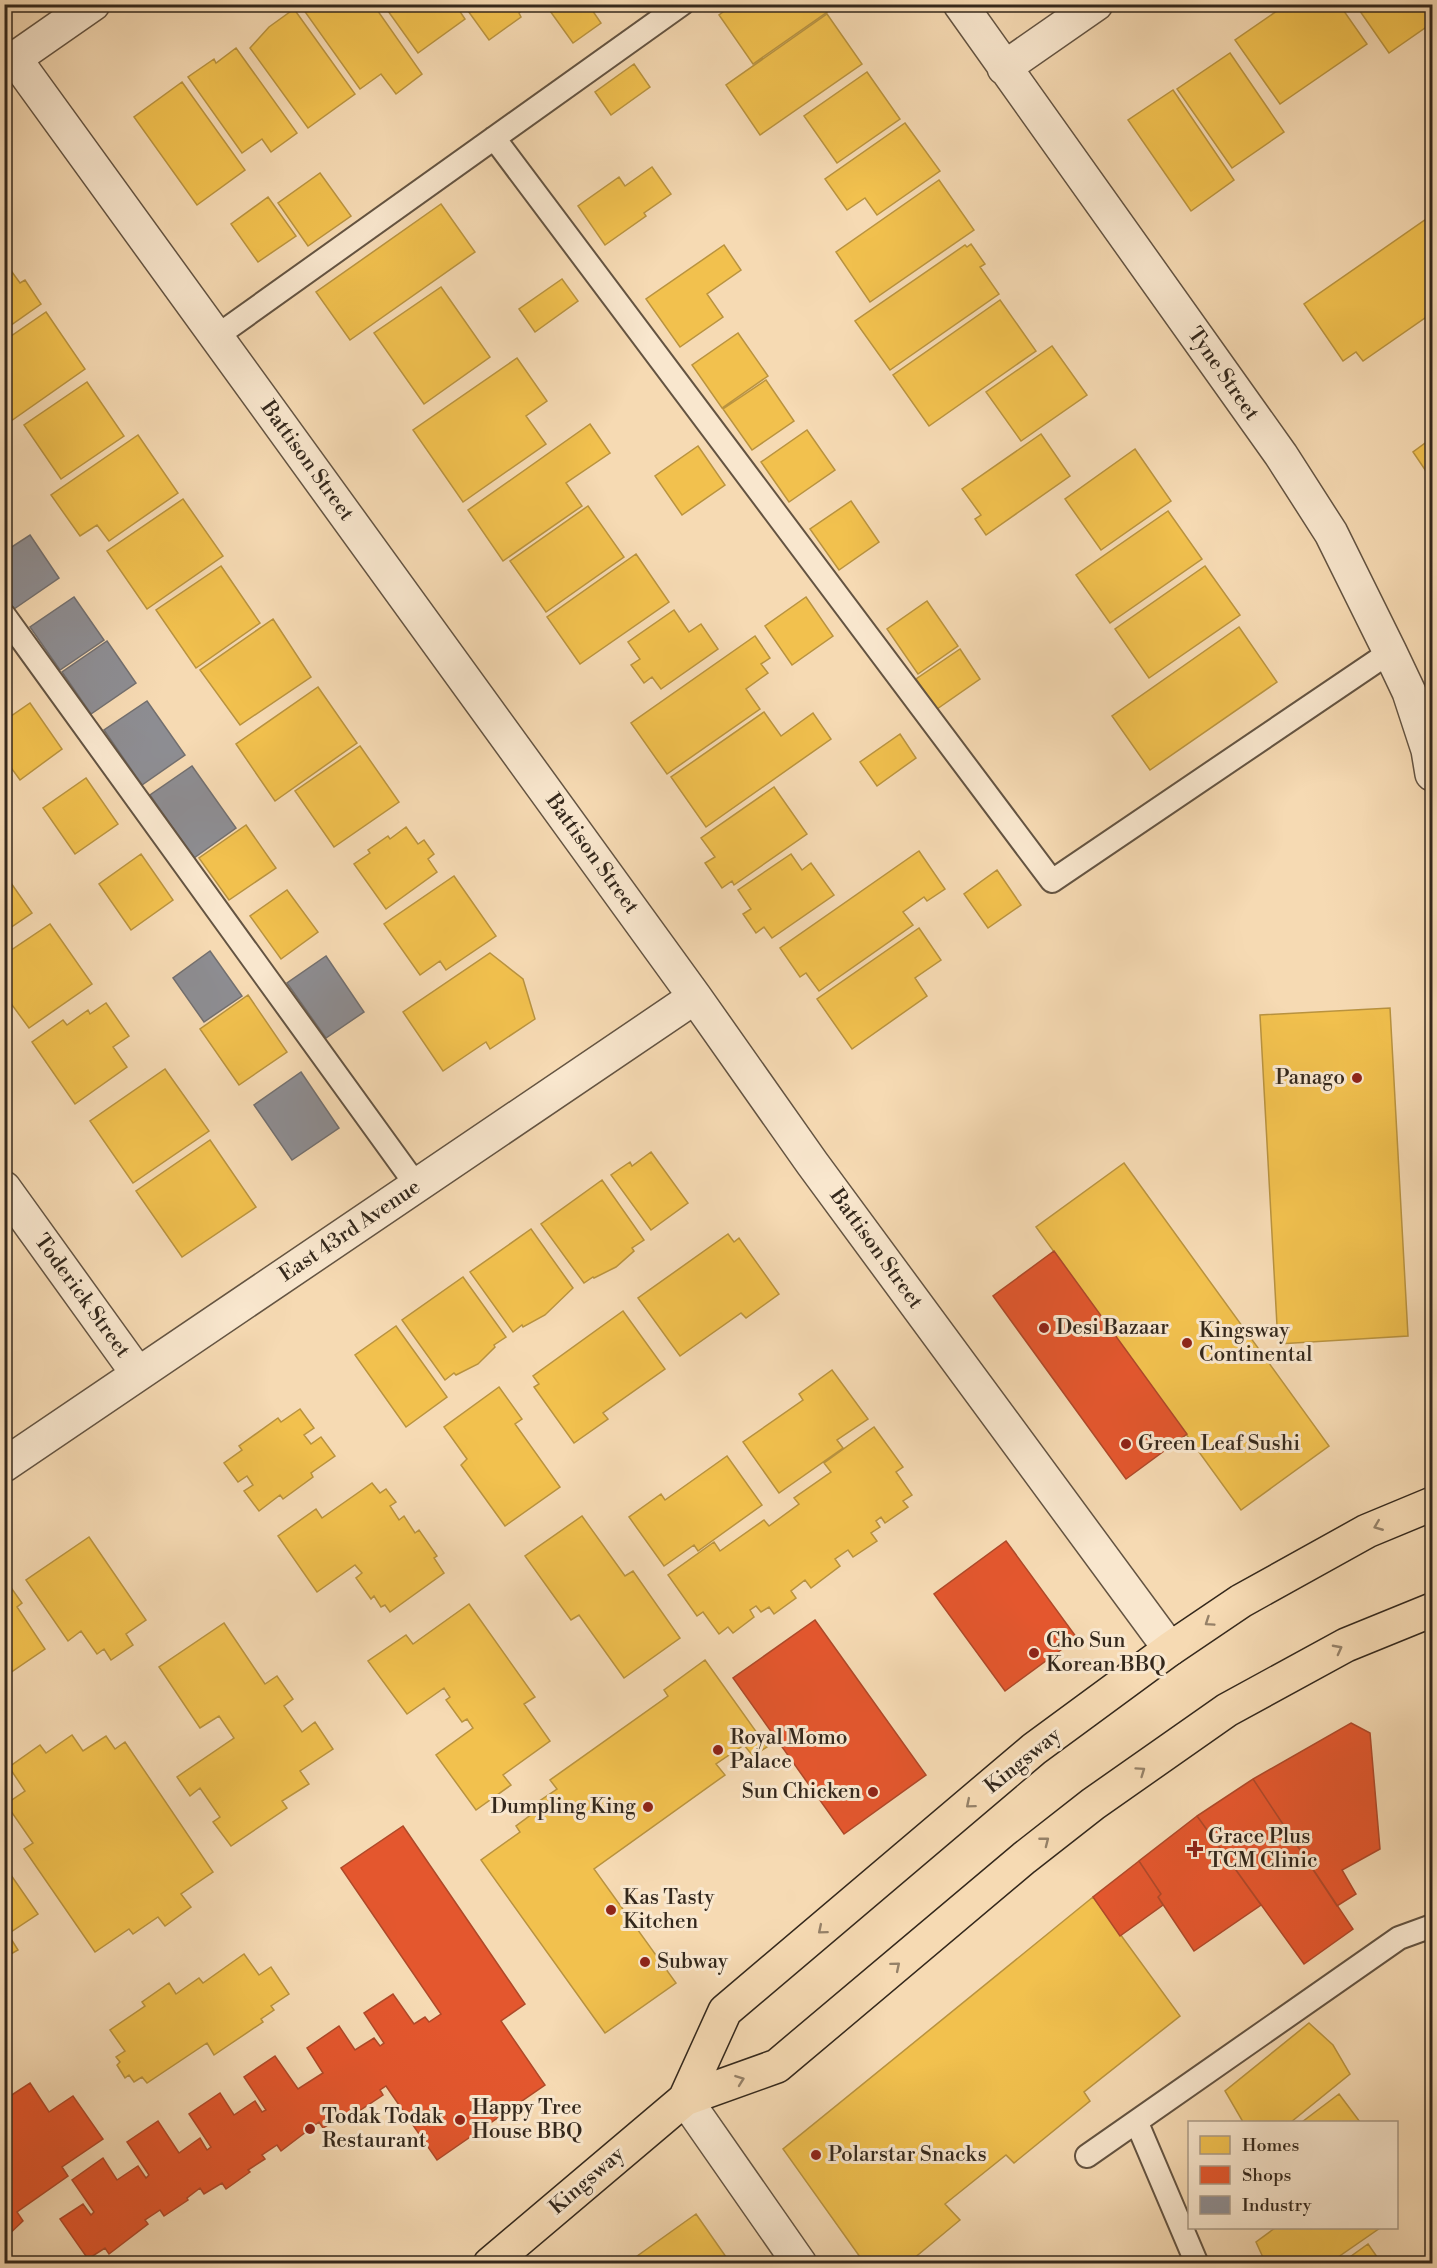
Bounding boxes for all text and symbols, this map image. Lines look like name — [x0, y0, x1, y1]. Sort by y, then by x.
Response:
street label: Tyne Street — [1181, 322, 1265, 426]
street label: Battison Street — [254, 395, 360, 527]
street label: Battison Street — [539, 788, 645, 920]
place label: Panago — [1275, 1065, 1345, 1091]
marker: Panago — [1350, 1071, 1364, 1085]
street label: East 43rd Avenue — [274, 1174, 426, 1288]
street label: Battison Street — [823, 1183, 929, 1315]
street label: Toderick Street — [28, 1229, 136, 1363]
place label: Desi Bazaar — [1056, 1315, 1169, 1341]
place label: Kingsway Continental — [1199, 1318, 1312, 1368]
marker: Desi Bazaar — [1037, 1321, 1051, 1335]
marker: Kingsway Continental — [1180, 1336, 1194, 1350]
place label: Green Leaf Sushi — [1138, 1431, 1300, 1457]
marker: Green Leaf Sushi — [1119, 1437, 1133, 1451]
one-way arrow — [1373, 1519, 1384, 1531]
one-way arrow — [1205, 1615, 1215, 1627]
place label: Cho Sun Korean BBQ — [1046, 1628, 1166, 1678]
one-way arrow — [1332, 1645, 1343, 1657]
marker: Cho Sun Korean BBQ — [1027, 1646, 1041, 1660]
street label: Kingsway — [980, 1722, 1067, 1800]
place label: Royal Momo Palace — [730, 1725, 848, 1775]
marker: Royal Momo Palace — [711, 1743, 725, 1757]
one-way arrow — [1135, 1767, 1146, 1778]
place label: Sun Chicken — [742, 1779, 861, 1805]
marker: Sun Chicken — [866, 1785, 880, 1799]
place label: Dumpling King — [491, 1794, 636, 1820]
one-way arrow — [966, 1797, 977, 1808]
marker: Dumpling King — [641, 1800, 655, 1814]
place label: Grace Plus TCM Clinic — [1208, 1824, 1318, 1874]
one-way arrow — [1039, 1838, 1050, 1849]
marker: Grace Plus TCM Clinic — [1186, 1840, 1204, 1858]
place label: Kas Tasty Kitchen — [623, 1885, 715, 1935]
marker: Kas Tasty Kitchen — [604, 1903, 618, 1917]
one-way arrow — [818, 1923, 829, 1934]
place label: Subway — [657, 1949, 729, 1975]
marker: Subway — [638, 1955, 652, 1969]
one-way arrow — [889, 1962, 900, 1973]
one-way arrow — [734, 2074, 744, 2087]
place label: Happy Tree House BBQ — [472, 2095, 582, 2145]
place label: Todak Todak Restaurant — [322, 2104, 444, 2154]
marker: Happy Tree House BBQ — [453, 2113, 467, 2127]
legend — [1188, 2121, 1398, 2229]
marker: Todak Todak Restaurant — [303, 2122, 317, 2136]
text: Homes — [1242, 2134, 1299, 2157]
street label: Kingsway — [544, 2141, 630, 2220]
place label: Polarstar Snacks — [828, 2142, 987, 2168]
marker: Polarstar Snacks — [809, 2148, 823, 2162]
text: Shops — [1242, 2164, 1292, 2187]
text: Industry — [1242, 2194, 1312, 2217]

